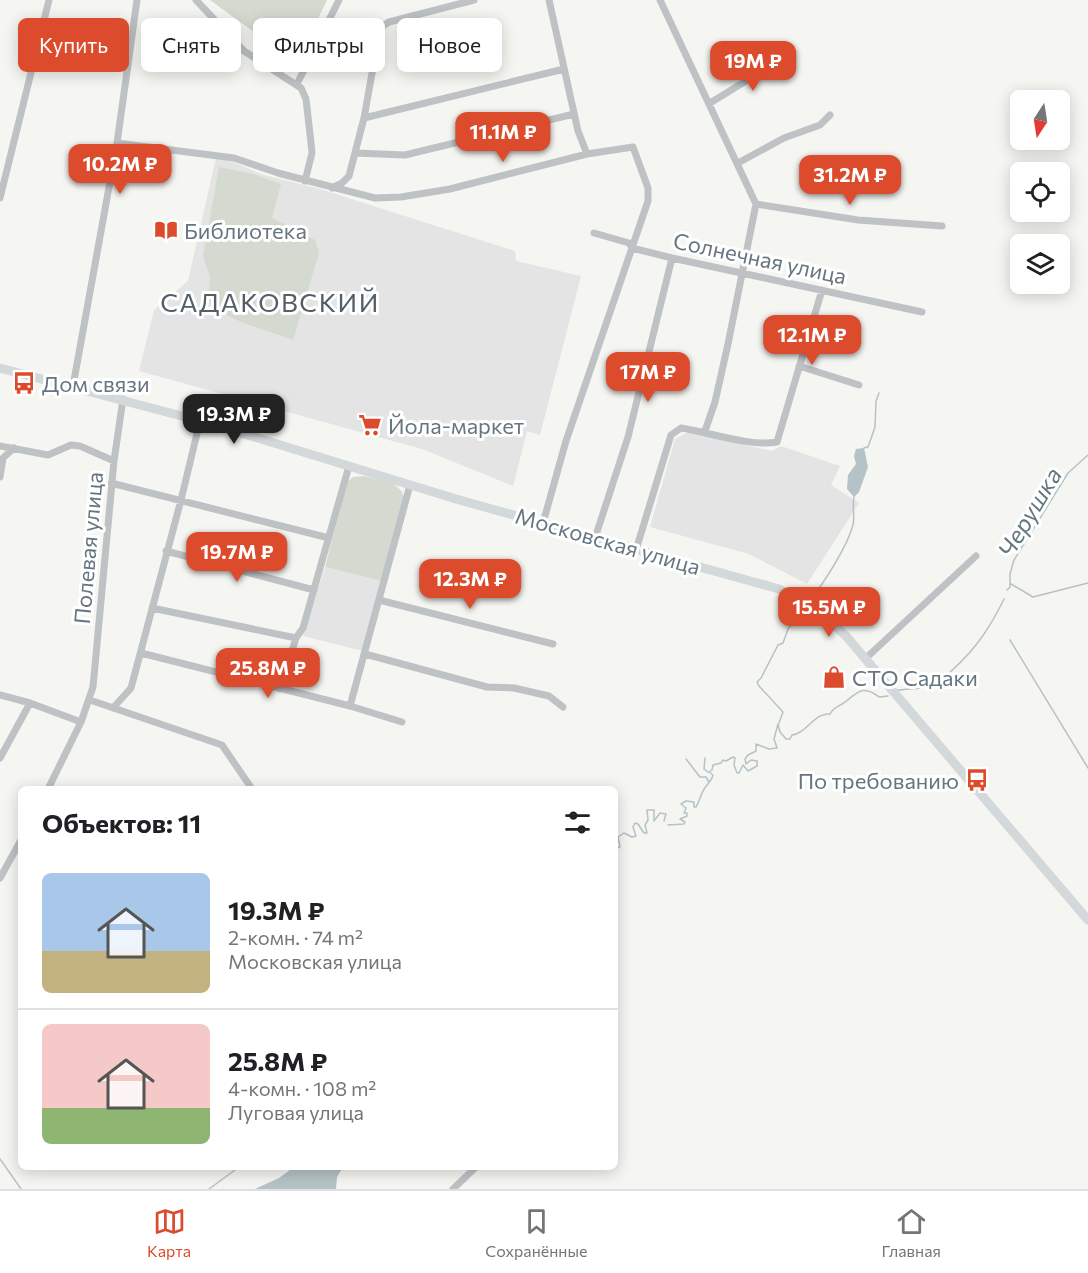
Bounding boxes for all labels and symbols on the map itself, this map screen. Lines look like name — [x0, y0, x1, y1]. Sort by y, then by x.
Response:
pin: 19M ₽ — [711, 41, 795, 92]
north arrow — [1010, 90, 1070, 150]
pin: 11.1M ₽ — [448, 112, 558, 163]
pin: 10.2M ₽ — [65, 144, 175, 195]
pin: 31.2M ₽ — [795, 155, 905, 206]
library icon: Библиотека — [153, 217, 179, 243]
place label: Библиотека — [184, 217, 307, 244]
street label: Солнечная улица — [671, 226, 849, 290]
district label: САДАКОВСКИЙ — [160, 286, 380, 317]
pin: 12.1M ₽ — [757, 315, 867, 366]
pin: 17M ₽ — [606, 352, 690, 403]
bus stop icon: Дом связи — [11, 370, 37, 396]
place label: Дом связи — [42, 370, 150, 397]
pin: 19.3M ₽ — [179, 394, 289, 445]
supermarket icon: Йола-маркет — [357, 412, 383, 438]
place label: Йола-маркет — [388, 412, 524, 439]
water label: Черушка — [991, 462, 1067, 562]
street label: Полевая улица — [68, 471, 108, 625]
street label: Московская улица — [512, 502, 704, 580]
pin: 19.7M ₽ — [182, 532, 292, 583]
pin: 12.3M ₽ — [415, 559, 525, 610]
pin: 15.5M ₽ — [774, 587, 884, 638]
pin: 25.8M ₽ — [213, 648, 323, 699]
shop icon: СТО Садаки — [821, 664, 847, 690]
place label: СТО Садаки — [852, 664, 978, 691]
place label: По требованию — [798, 767, 959, 794]
bus stop icon: По требованию — [964, 767, 990, 793]

